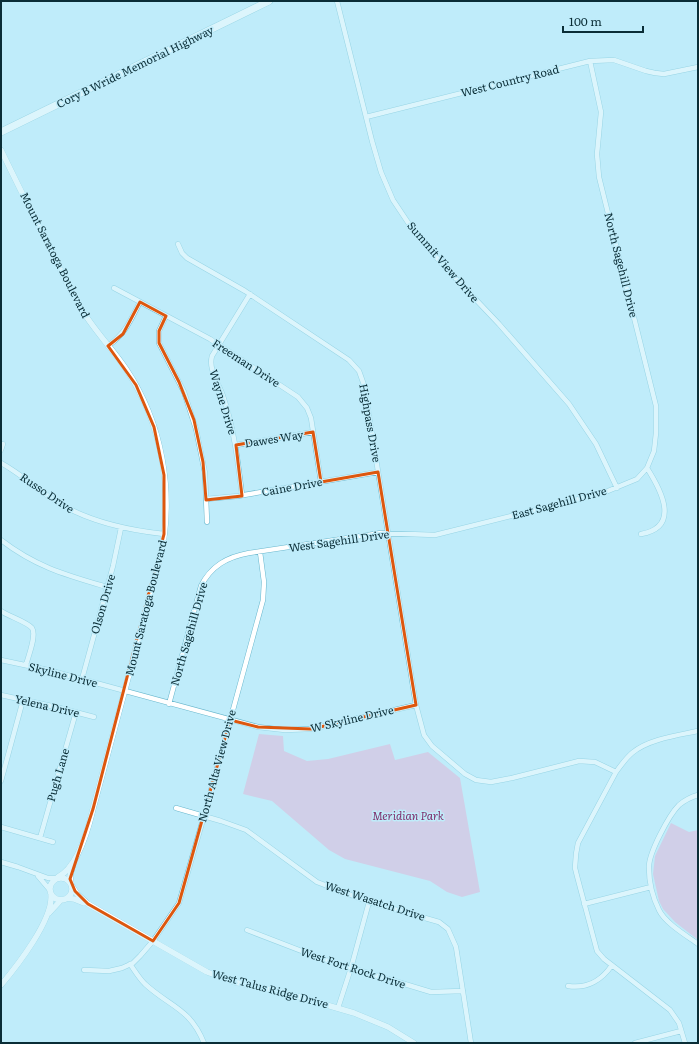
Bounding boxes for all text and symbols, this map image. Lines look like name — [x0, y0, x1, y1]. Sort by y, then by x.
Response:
scale bar — [563, 8, 643, 34]
text: 100 m — [569, 12, 602, 30]
street label: Cory B Wride Memorial Highway — [53, 21, 216, 111]
street label: West Country Road — [459, 60, 561, 100]
street label: Mount Saratoga Boulevard — [17, 189, 95, 321]
street label: North Sagehill Drive — [601, 211, 643, 319]
street label: Summit View Drive — [404, 217, 484, 305]
street label: Freeman Drive — [210, 334, 284, 390]
street label: Wayne Drive — [206, 367, 242, 437]
street label: Highpass Drive — [356, 382, 386, 464]
street label: Dawes Way — [243, 425, 305, 451]
street label: Russo Drive — [17, 468, 78, 516]
street label: Caine Drive — [260, 473, 324, 499]
street label: East Sagehill Drive — [510, 482, 608, 522]
street label: West Sagehill Drive — [288, 525, 390, 555]
street label: Mount Saratoga Boulevard — [120, 538, 170, 677]
street label: Olson Drive — [86, 572, 118, 636]
street label: North Sagehill Drive — [166, 580, 211, 688]
street label: Skyline Drive — [27, 658, 100, 690]
street label: Yelena Drive — [13, 690, 81, 720]
street label: W Skyline Drive — [309, 701, 395, 735]
street label: North Alta View Drive — [193, 707, 239, 824]
street label: Pugh Lane — [42, 746, 72, 803]
park label: Meridian Park — [372, 807, 444, 823]
street label: West Wasatch Drive — [323, 876, 428, 924]
street label: West Fort Rock Drive — [299, 942, 408, 992]
street label: West Talus Ridge Drive — [210, 965, 331, 1011]

